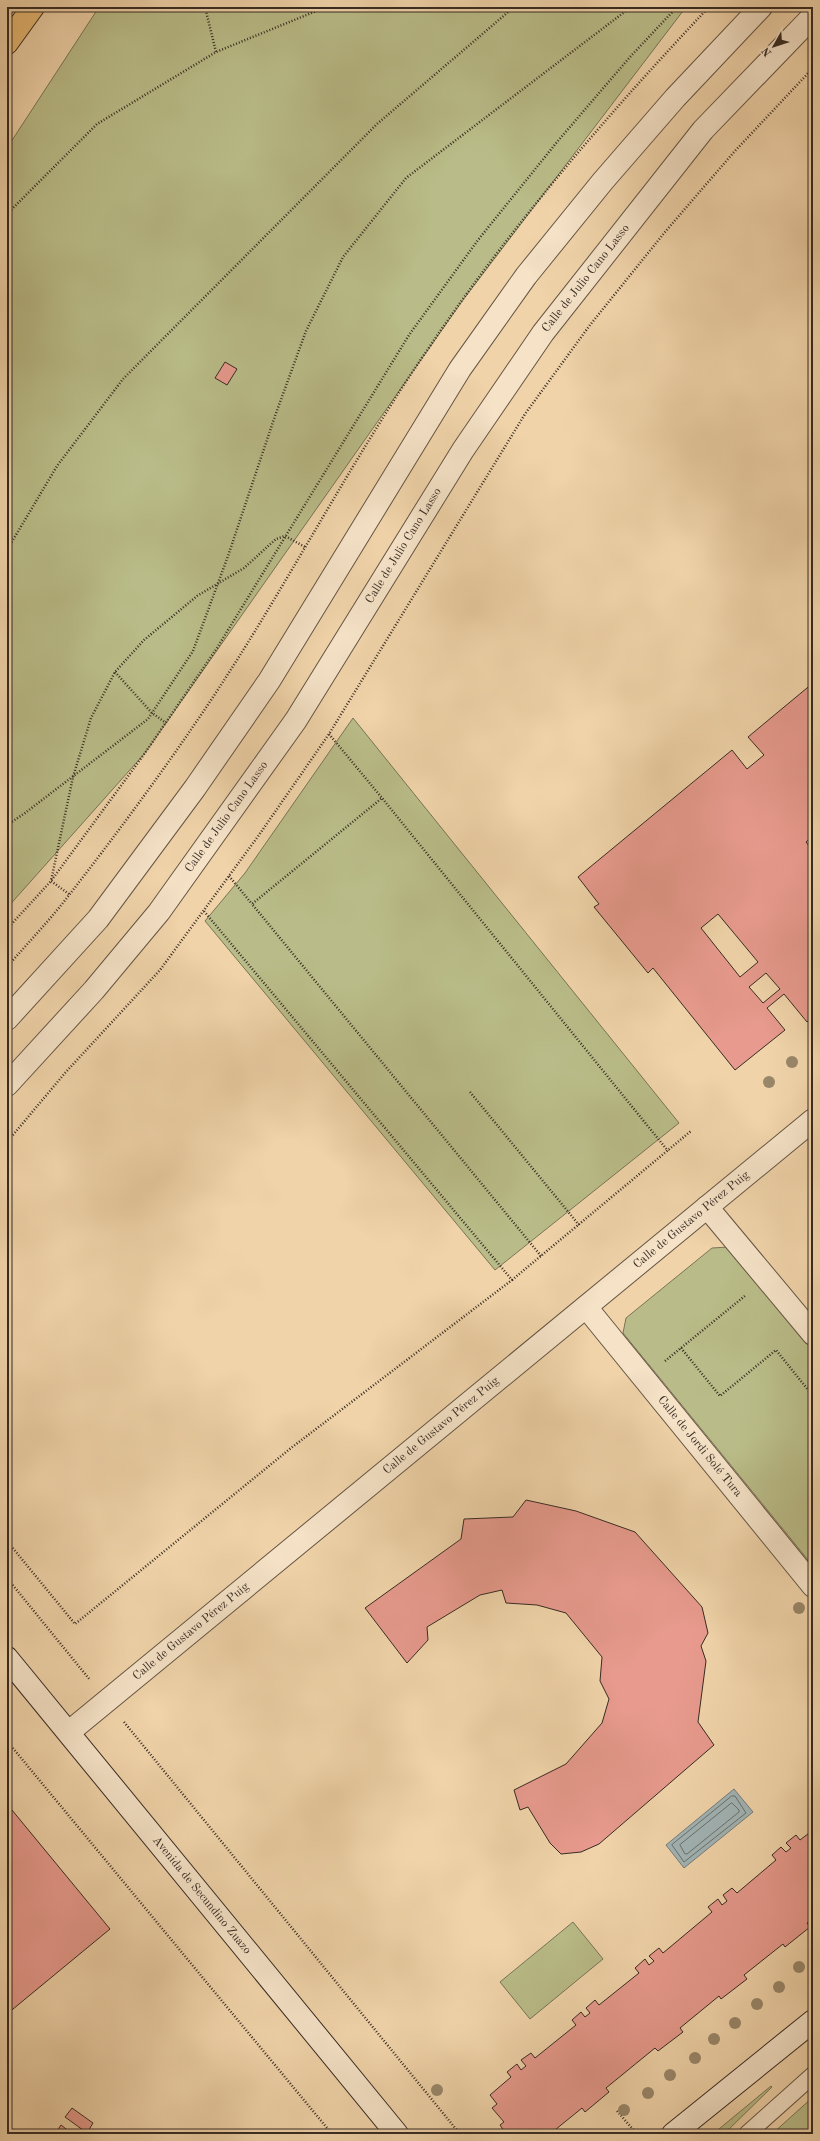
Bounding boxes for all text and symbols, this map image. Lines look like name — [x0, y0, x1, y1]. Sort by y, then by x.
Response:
north arrow — [754, 26, 794, 66]
text: N — [760, 44, 774, 58]
street label: Calle de Julio Cano Lasso — [540, 222, 632, 334]
street label: Calle de Julio Cano Lasso — [364, 486, 444, 606]
street label: Calle de Julio Cano Lasso — [183, 759, 270, 875]
street label: Calle de Gustavo Pérez Puig — [631, 1169, 752, 1271]
street label: Calle de Gustavo Pérez Puig — [381, 1374, 502, 1477]
street label: Calle de Jordi Solé Tura — [655, 1394, 744, 1499]
street label: Calle de Gustavo Pérez Puig — [131, 1580, 252, 1683]
street label: Avenida de Secundino Zuazo — [150, 1834, 253, 1957]

